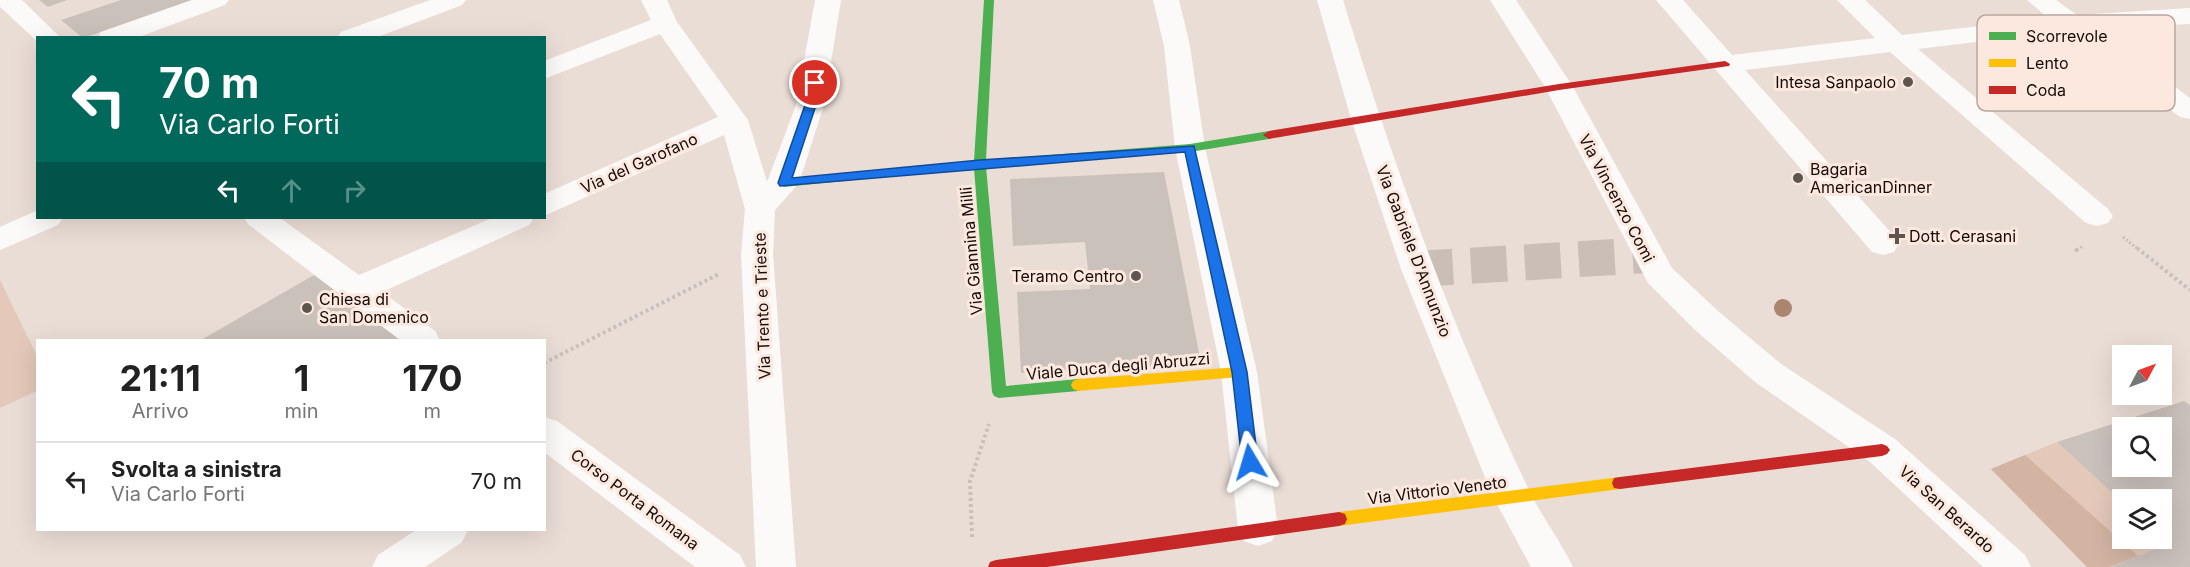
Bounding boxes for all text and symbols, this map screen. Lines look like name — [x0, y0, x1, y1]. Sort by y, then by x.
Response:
legend — [1977, 15, 2175, 111]
text: Scorrevole — [2026, 26, 2108, 46]
text: Lento — [2026, 53, 2069, 73]
text: 70 m — [159, 57, 259, 108]
pin — [789, 57, 840, 108]
icon: left — [60, 60, 138, 138]
icon: arrive — [798, 66, 831, 99]
place label: Intesa Sanpaolo — [1775, 72, 1896, 92]
marker: Intesa Sanpaolo — [1901, 75, 1915, 89]
text: Coda — [2026, 80, 2066, 100]
text: Via Carlo Forti — [159, 108, 340, 141]
street label: Via del Garofano — [577, 128, 701, 198]
street label: Via Vincenzo Comi — [1575, 130, 1659, 266]
place label: Bagaria AmericanDinner — [1810, 159, 1932, 197]
street label: Via Gabriele D'Annunzio — [1372, 162, 1456, 340]
marker: Bagaria AmericanDinner — [1791, 171, 1805, 185]
icon: left — [212, 174, 245, 207]
icon: ahead — [275, 174, 308, 207]
icon: right — [338, 174, 371, 207]
street label: Via Giannina Milli — [955, 186, 987, 316]
place label: Dott. Cerasani — [1909, 226, 2016, 246]
marker: Dott. Cerasani — [1890, 229, 1904, 243]
street label: Via Trento e Trieste — [749, 232, 775, 380]
place label: Teramo Centro — [1011, 266, 1124, 286]
marker: Teramo Centro — [1129, 269, 1143, 283]
place label: Chiesa di San Domenico — [319, 289, 429, 327]
marker: Chiesa di San Domenico — [300, 301, 314, 315]
north arrow — [2112, 345, 2172, 405]
map controls — [2112, 345, 2172, 549]
street label: Viale Duca degli Abruzzi — [1025, 348, 1211, 384]
text: 21:11 — [120, 356, 201, 400]
text: 1 — [294, 356, 309, 400]
text: 170 — [402, 356, 462, 400]
text: Arrivo — [132, 399, 189, 423]
text: min — [284, 399, 319, 423]
text: m — [424, 399, 441, 423]
button: search — [2112, 417, 2172, 477]
position arrow — [1218, 430, 1282, 494]
street label: Corso Porta Romana — [567, 444, 703, 554]
text: Svolta a sinistra — [111, 456, 282, 482]
street label: Via San Berardo — [1895, 461, 1999, 557]
icon: left — [60, 465, 93, 498]
text: 70 m — [471, 468, 522, 494]
street label: Via Vittorio Veneto — [1366, 472, 1508, 508]
text: Via Carlo Forti — [111, 482, 245, 506]
button: layers — [2112, 489, 2172, 549]

